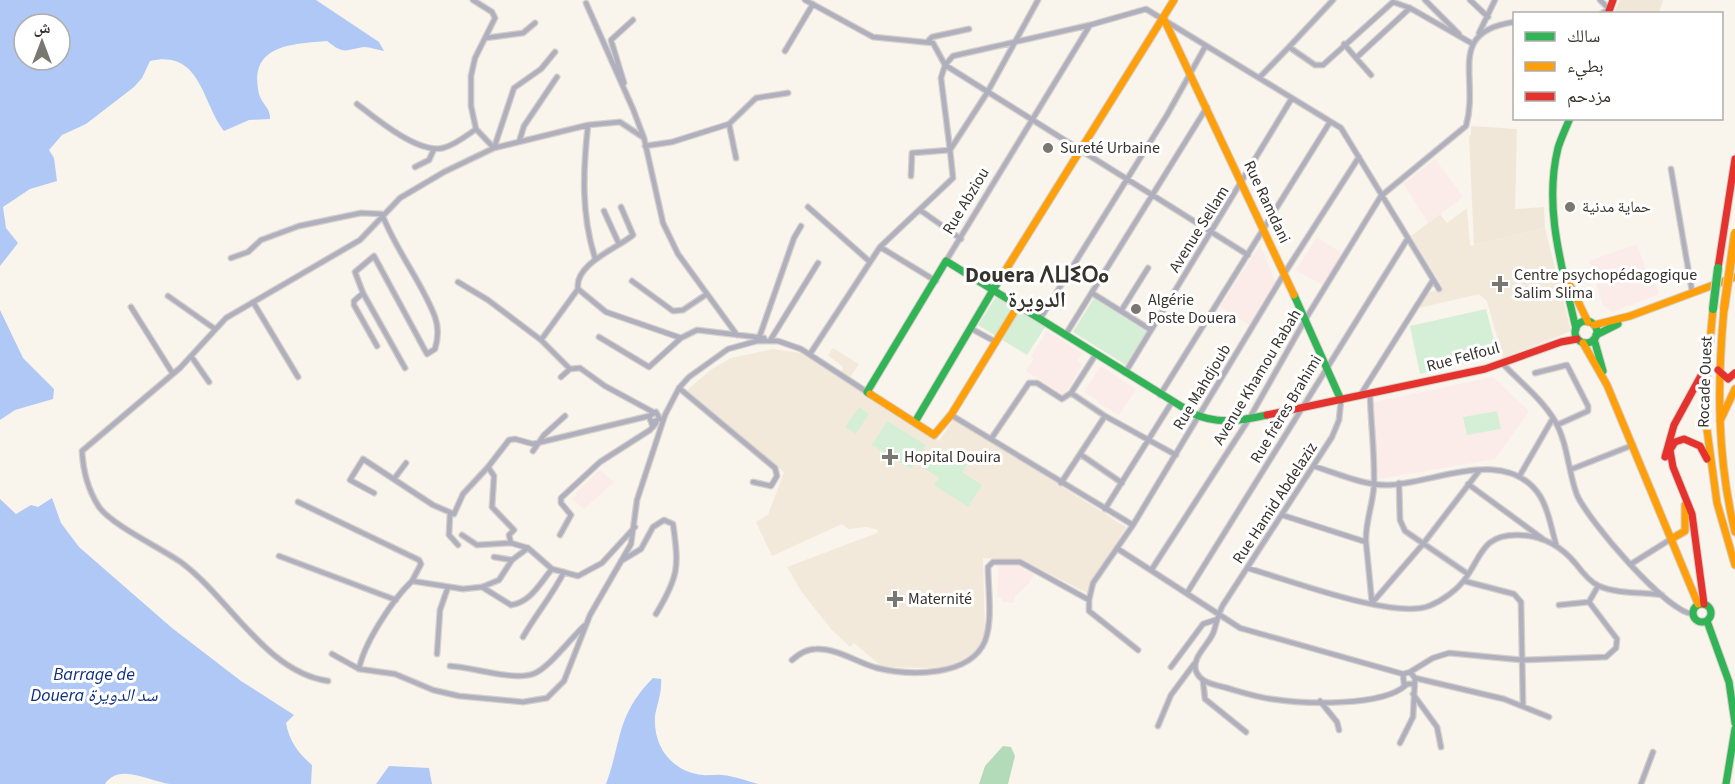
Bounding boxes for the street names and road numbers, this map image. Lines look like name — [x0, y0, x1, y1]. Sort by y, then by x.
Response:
street label: Rue Ramdani — [1238, 157, 1296, 247]
street label: Rue Abziou — [937, 163, 995, 239]
street label: Avenue Sellam — [1164, 181, 1234, 277]
street label: Avenue Khamou Rabah — [1208, 305, 1306, 449]
street label: Rocade Ouest — [1692, 335, 1718, 428]
street label: Rue Felfoul — [1424, 337, 1502, 377]
street label: Rue Mahdjoub — [1168, 340, 1236, 434]
street label: Rue frères Brahimi — [1245, 351, 1327, 467]
street label: Rue Hamid Abdelaziz — [1227, 438, 1323, 568]

